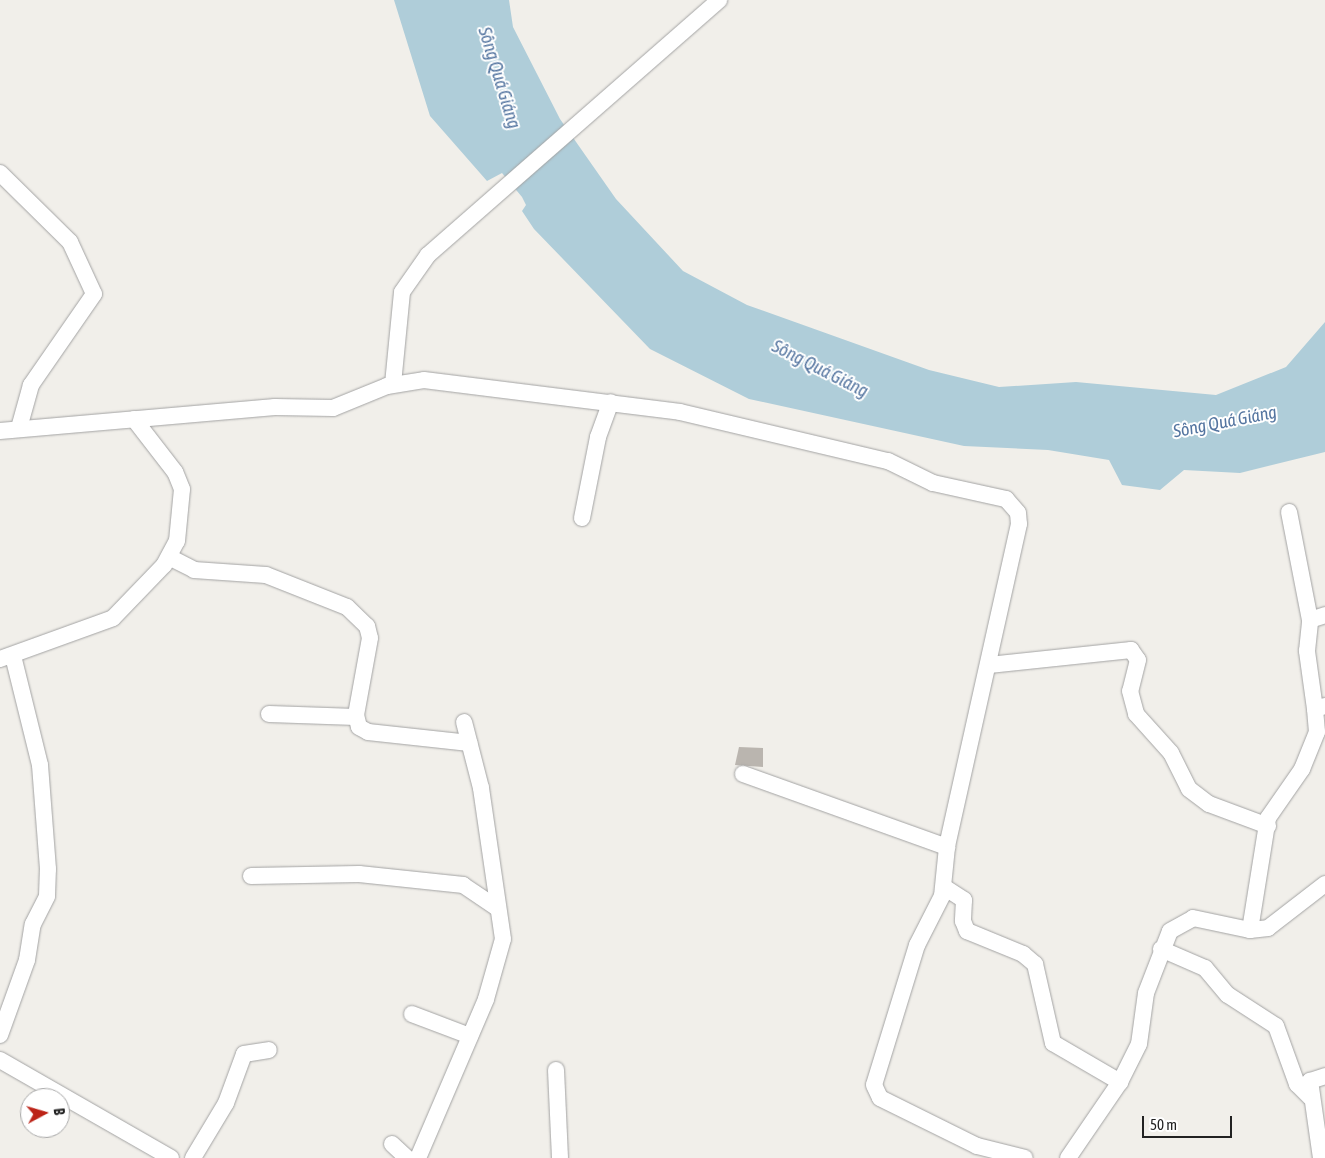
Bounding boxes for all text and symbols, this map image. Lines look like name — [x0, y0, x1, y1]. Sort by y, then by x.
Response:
water label: Sông Quá Giáng — [473, 25, 525, 131]
water label: Sông Quá Giáng — [768, 336, 872, 402]
water label: Sông Quá Giáng — [1171, 401, 1279, 443]
north arrow — [20, 1088, 70, 1138]
scale bar — [1145, 1106, 1235, 1138]
text: B — [51, 1107, 67, 1116]
text: 50 m — [1150, 1116, 1177, 1133]

